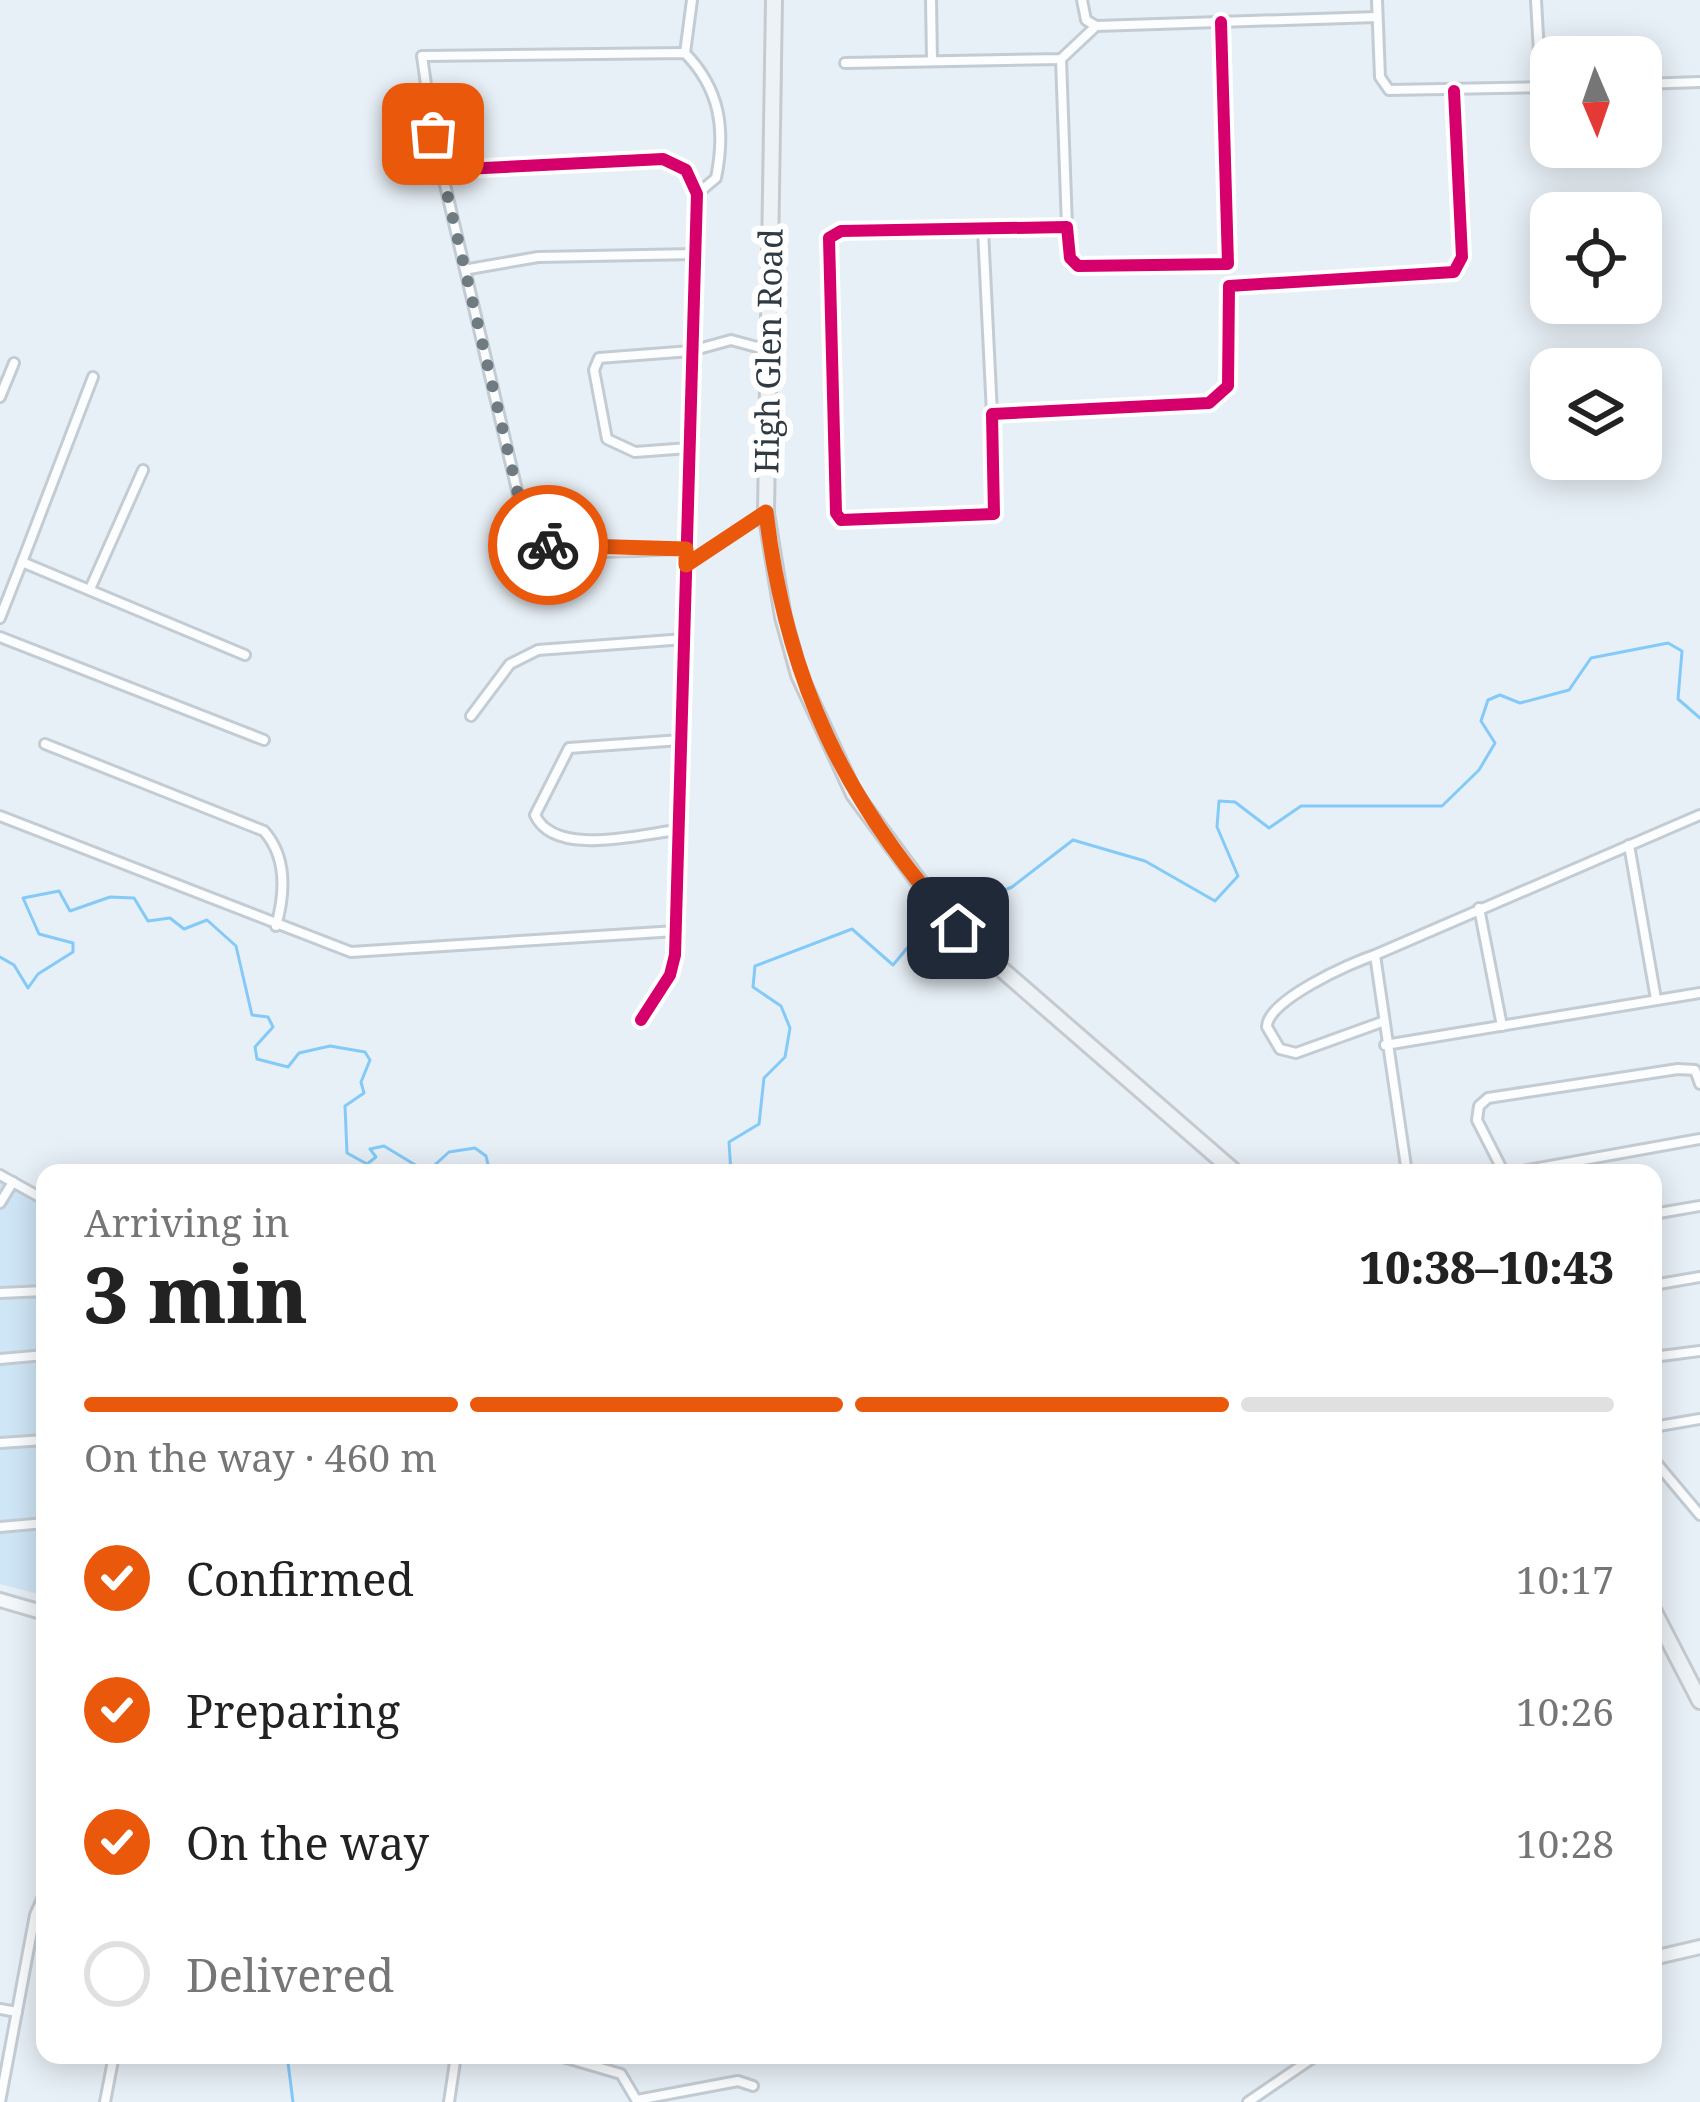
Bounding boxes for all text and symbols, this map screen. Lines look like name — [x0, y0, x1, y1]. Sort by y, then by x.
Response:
north arrow — [1530, 36, 1662, 168]
map controls — [1530, 36, 1662, 480]
pin — [382, 83, 484, 185]
icon: bag — [400, 101, 466, 167]
button: locate — [1530, 192, 1662, 324]
street label: High Glen Road — [743, 228, 793, 474]
button: layers — [1530, 348, 1662, 480]
courier — [488, 485, 608, 605]
icon: bike — [515, 512, 581, 578]
pin — [907, 877, 1009, 979]
icon: home — [925, 895, 991, 961]
text: Arriving in — [84, 1195, 290, 1248]
text: 10:38–10:43 — [1359, 1236, 1614, 1297]
text: 3 min — [84, 1240, 308, 1346]
text: On the way · 460 m — [84, 1430, 437, 1483]
icon: check — [84, 1545, 150, 1611]
text: Confirmed — [186, 1548, 414, 1609]
text: 10:17 — [1516, 1552, 1614, 1605]
icon: check — [84, 1677, 150, 1743]
text: Preparing — [186, 1680, 400, 1741]
text: 10:26 — [1516, 1684, 1614, 1737]
icon: check — [84, 1809, 150, 1875]
text: On the way — [186, 1812, 429, 1873]
text: 10:28 — [1516, 1816, 1614, 1869]
text: Delivered — [186, 1944, 394, 2005]

